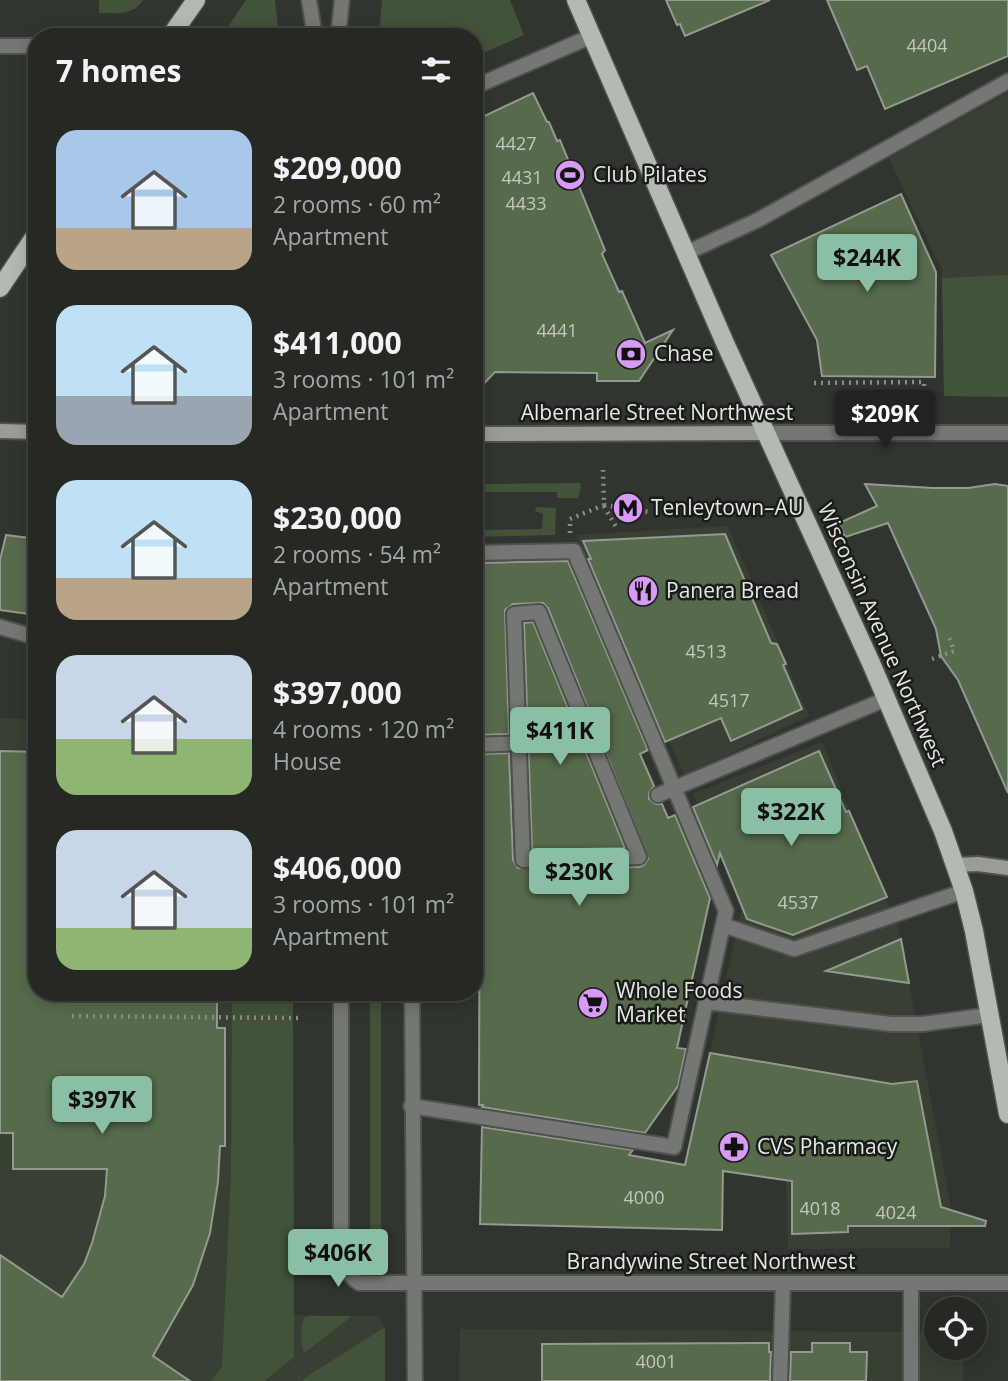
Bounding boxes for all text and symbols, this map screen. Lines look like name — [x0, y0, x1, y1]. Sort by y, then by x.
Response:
house number: 4404 — [906, 33, 948, 57]
text: 7 homes — [56, 50, 181, 91]
icon: filters — [417, 51, 455, 89]
house number: 4427 — [495, 131, 537, 155]
text: $209,000 — [273, 147, 402, 188]
icon: home — [112, 158, 196, 242]
sports icon: Club Pilates — [553, 158, 587, 192]
place label: Club Pilates — [593, 160, 707, 188]
house number: 4431 — [501, 165, 543, 189]
text: 2 rooms · 60 m² — [273, 188, 441, 220]
house number: 4433 — [505, 191, 547, 215]
text: Apartment — [273, 220, 389, 252]
pin: $244K — [818, 234, 916, 294]
text: $244K — [833, 241, 901, 273]
house number: 4441 — [536, 318, 578, 342]
text: $411,000 — [273, 322, 402, 363]
icon: home — [112, 333, 196, 417]
bank icon: Chase — [614, 337, 648, 371]
place label: Chase — [654, 339, 714, 367]
text: 3 rooms · 101 m² — [273, 363, 454, 395]
pin: $209K — [836, 391, 934, 450]
text: Apartment — [273, 395, 389, 427]
text: $209K — [851, 397, 919, 429]
street label: Albemarle Street Northwest — [521, 398, 793, 426]
metro station icon: Tenleytown–AU — [611, 491, 645, 525]
place label: Tenleytown–AU — [651, 493, 803, 521]
text: $230,000 — [273, 497, 402, 538]
street label: Wisconsin Avenue Northwest — [812, 499, 954, 771]
icon: home — [112, 508, 196, 592]
text: 2 rooms · 54 m² — [273, 538, 441, 570]
text: Apartment — [273, 570, 389, 602]
restaurant icon: Panera Bread — [626, 574, 660, 608]
place label: Panera Bread — [666, 576, 799, 604]
house number: 4513 — [685, 639, 727, 663]
text: $397,000 — [273, 672, 402, 713]
icon: home — [112, 683, 196, 767]
house number: 4517 — [708, 688, 750, 712]
pin: $411K — [511, 708, 609, 767]
text: 4 rooms · 120 m² — [273, 713, 454, 745]
text: $411K — [526, 714, 594, 746]
text: House — [273, 745, 342, 777]
pin: $322K — [742, 788, 840, 848]
text: $322K — [757, 795, 825, 827]
text: $406,000 — [273, 847, 402, 888]
pin: $230K — [530, 848, 628, 908]
text: $230K — [545, 855, 613, 887]
icon: home — [112, 858, 196, 942]
text: 3 rooms · 101 m² — [273, 888, 454, 920]
house number: 4537 — [777, 890, 819, 914]
text: Apartment — [273, 920, 389, 952]
place label: Whole Foods Market — [616, 976, 742, 1028]
supermarket icon: Whole Foods Market — [576, 986, 610, 1020]
pin: $397K — [53, 1076, 151, 1136]
text: $397K — [68, 1083, 136, 1115]
pharmacy icon: CVS Pharmacy — [717, 1130, 751, 1164]
place label: CVS Pharmacy — [757, 1132, 898, 1160]
house number: 4000 — [623, 1185, 665, 1209]
house number: 4018 — [799, 1196, 841, 1220]
house number: 4024 — [875, 1200, 917, 1224]
pin: $406K — [289, 1230, 387, 1289]
text: $406K — [304, 1236, 372, 1268]
street label: Brandywine Street Northwest — [567, 1247, 855, 1275]
map controls — [924, 1297, 987, 1360]
button: locate — [924, 1297, 987, 1360]
house number: 4001 — [635, 1349, 677, 1373]

